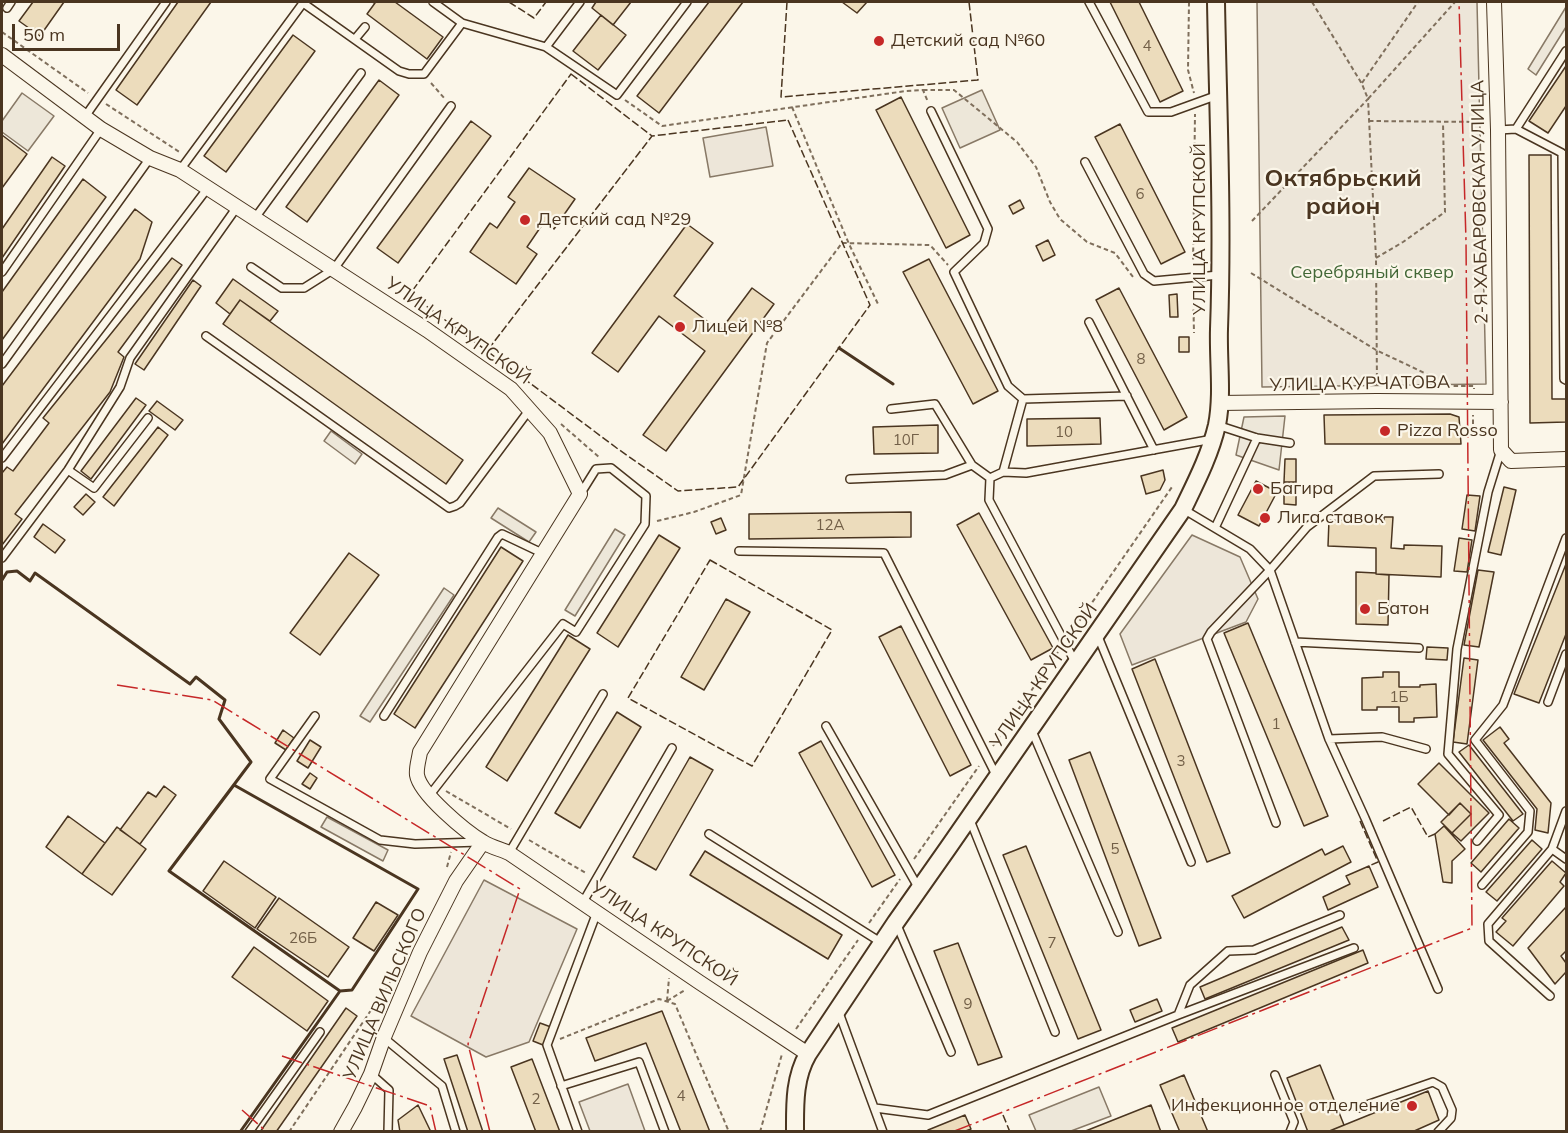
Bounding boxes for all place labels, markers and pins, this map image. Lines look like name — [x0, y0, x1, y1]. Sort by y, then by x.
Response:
place label: Детский сад №60 — [891, 30, 1045, 52]
marker: Детский сад №60 — [872, 34, 886, 48]
place label: Детский сад №29 — [537, 209, 691, 231]
marker: Детский сад №29 — [518, 213, 532, 227]
place label: Лицей №8 — [692, 316, 783, 338]
marker: Лицей №8 — [673, 320, 687, 334]
place label: Pizza Rosso — [1397, 420, 1498, 442]
marker: Pizza Rosso — [1378, 424, 1392, 438]
place label: Багира — [1270, 478, 1334, 500]
marker: Багира — [1251, 482, 1265, 496]
place label: Лига ставок — [1277, 507, 1384, 529]
marker: Лига ставок — [1258, 511, 1272, 525]
place label: Батон — [1377, 598, 1430, 620]
marker: Батон — [1358, 602, 1372, 616]
place label: Инфекционное отделение — [1171, 1095, 1400, 1117]
marker: Инфекционное отделение — [1405, 1099, 1419, 1113]

